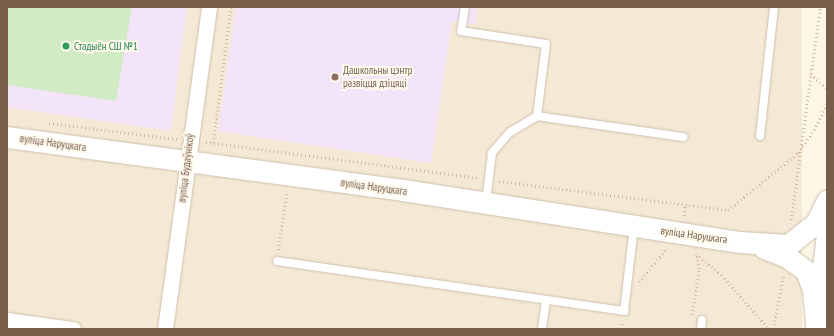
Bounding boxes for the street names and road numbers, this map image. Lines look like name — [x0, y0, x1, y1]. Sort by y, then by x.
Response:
street label: вуліца Наруцкага — [19, 132, 87, 154]
street label: вуліца Будаўнікоў — [175, 133, 197, 203]
street label: вуліца Наруцкага — [340, 176, 408, 198]
street label: вуліца Наруцкага — [660, 224, 728, 246]

